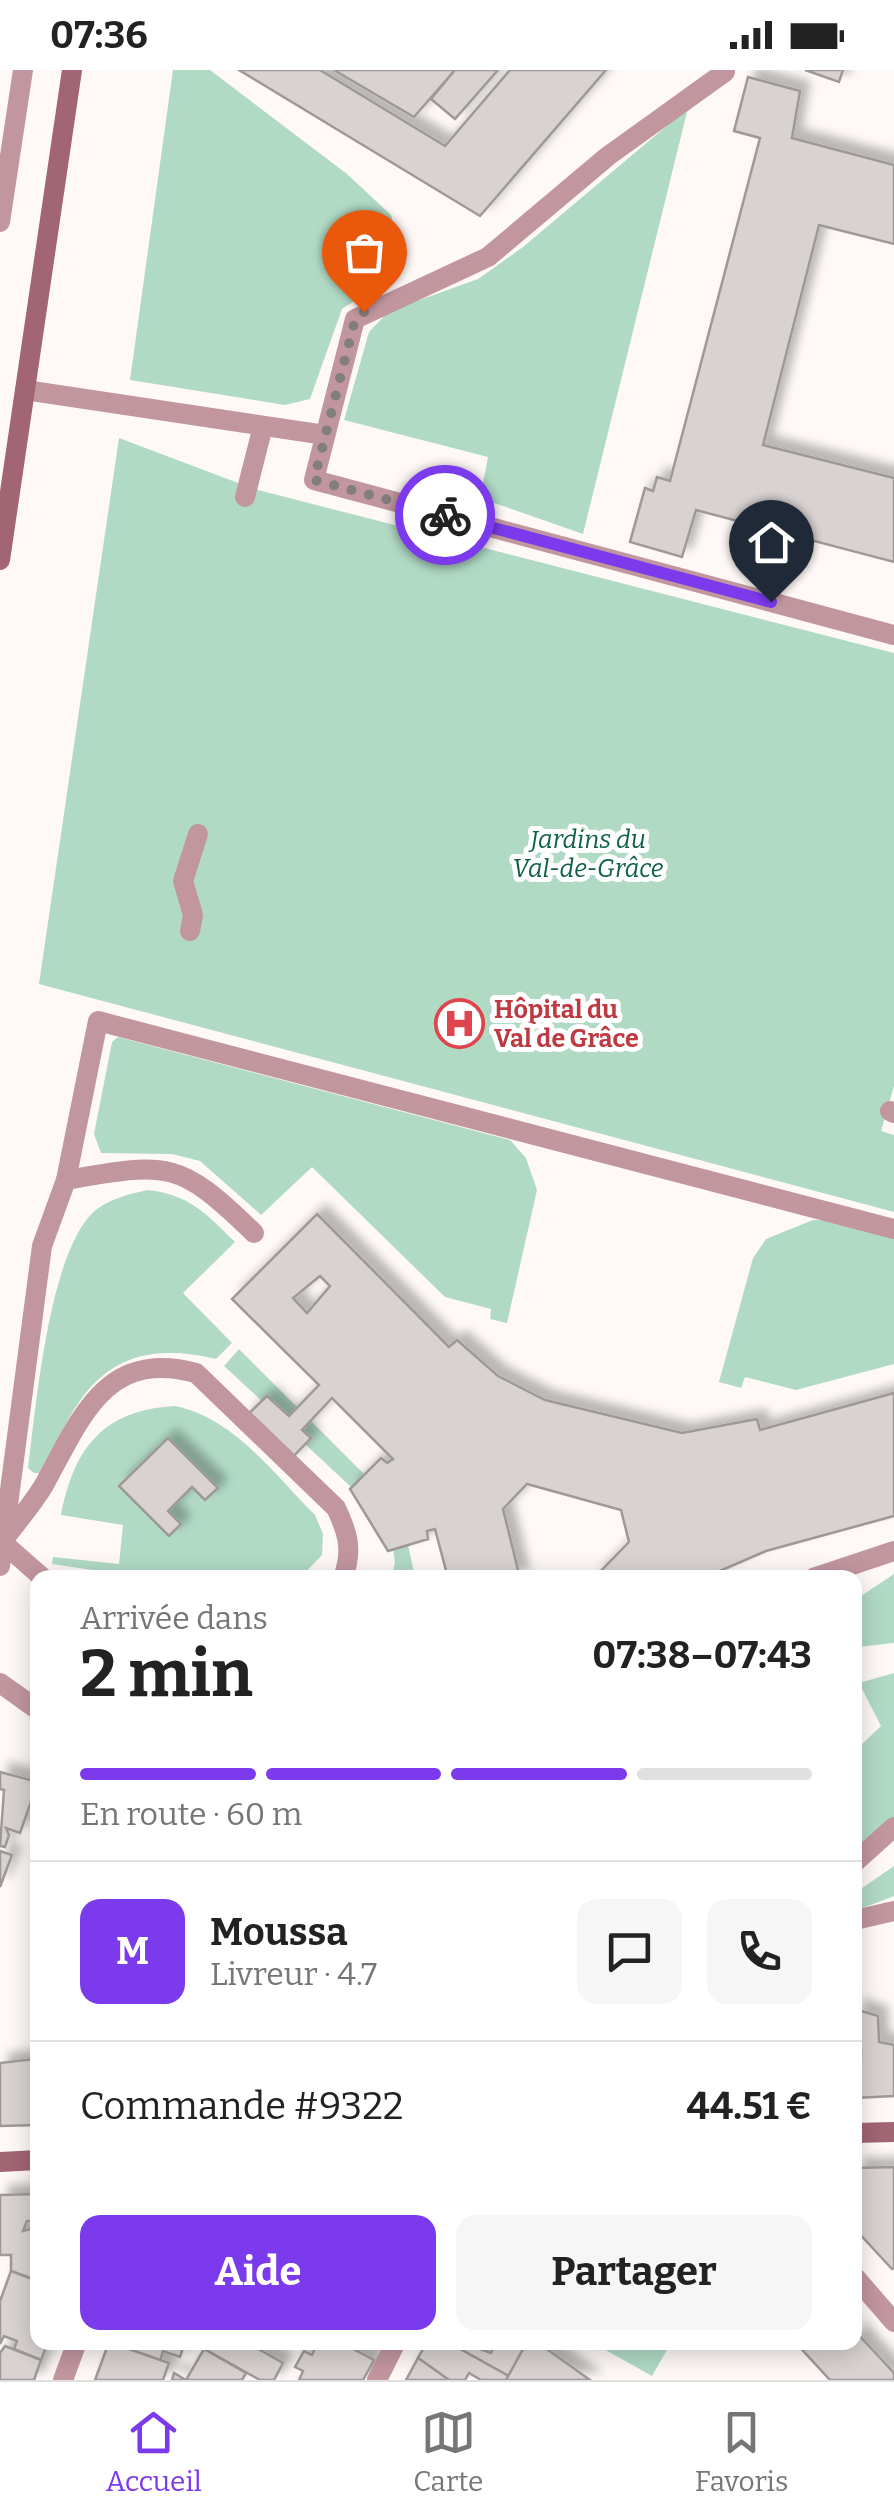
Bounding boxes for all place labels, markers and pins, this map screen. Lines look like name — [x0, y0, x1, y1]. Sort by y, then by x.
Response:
pin — [322, 210, 407, 313]
pin — [729, 500, 814, 603]
place label: Hôpital du Val de Grâce — [494, 995, 639, 1054]
hospital icon: Hôpital du Val de Grâce — [433, 997, 485, 1049]

